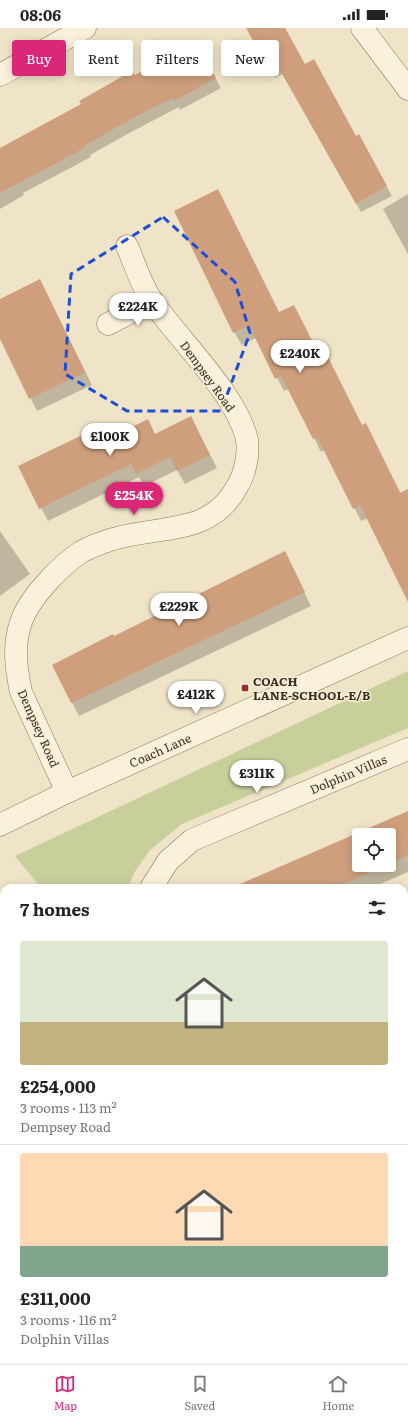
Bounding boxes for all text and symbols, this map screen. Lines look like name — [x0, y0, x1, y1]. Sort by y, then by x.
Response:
text: 08:06 — [20, 3, 61, 26]
chip: Buy — [12, 40, 66, 76]
chip: Rent — [74, 40, 133, 76]
chip: Filters — [141, 40, 213, 76]
chip: New — [221, 40, 279, 76]
pin: £224K — [110, 293, 166, 327]
text: £224K — [118, 296, 158, 315]
street label: Dempsey Road — [176, 337, 240, 416]
pin: £240K — [272, 340, 328, 374]
text: £240K — [280, 343, 320, 362]
pin: £100K — [82, 423, 138, 457]
text: £100K — [90, 426, 130, 445]
pin: £254K — [106, 482, 162, 516]
text: £254K — [114, 485, 154, 504]
pin: £229K — [151, 593, 207, 627]
text: £229K — [159, 596, 199, 615]
place label: COACH LANE-SCHOOL-E/B — [253, 672, 370, 704]
pin: £412K — [168, 681, 224, 715]
marker: COACH LANE-SCHOOL-E/B — [240, 683, 250, 693]
text: £412K — [177, 684, 215, 703]
street label: Dempsey Road — [14, 686, 65, 771]
street label: Coach Lane — [126, 728, 194, 772]
street label: Dolphin Villas — [307, 749, 390, 798]
pin: £311K — [229, 760, 285, 794]
text: £311K — [239, 763, 275, 782]
map controls — [352, 828, 396, 872]
button: locate — [352, 828, 396, 872]
text: 7 homes — [20, 896, 90, 921]
icon: filters — [366, 897, 388, 919]
icon: home — [168, 967, 240, 1039]
text: £254,000 — [20, 1073, 96, 1098]
text: 3 rooms · 113 m² — [20, 1098, 117, 1117]
text: Dempsey Road — [20, 1117, 111, 1136]
icon: home — [168, 1179, 240, 1251]
text: £311,000 — [20, 1285, 91, 1310]
text: 3 rooms · 116 m² — [20, 1310, 117, 1329]
text: Dolphin Villas — [20, 1329, 109, 1348]
tab: Map — [54, 1373, 77, 1413]
tab: Saved — [184, 1373, 215, 1413]
tab: Home — [323, 1373, 354, 1413]

